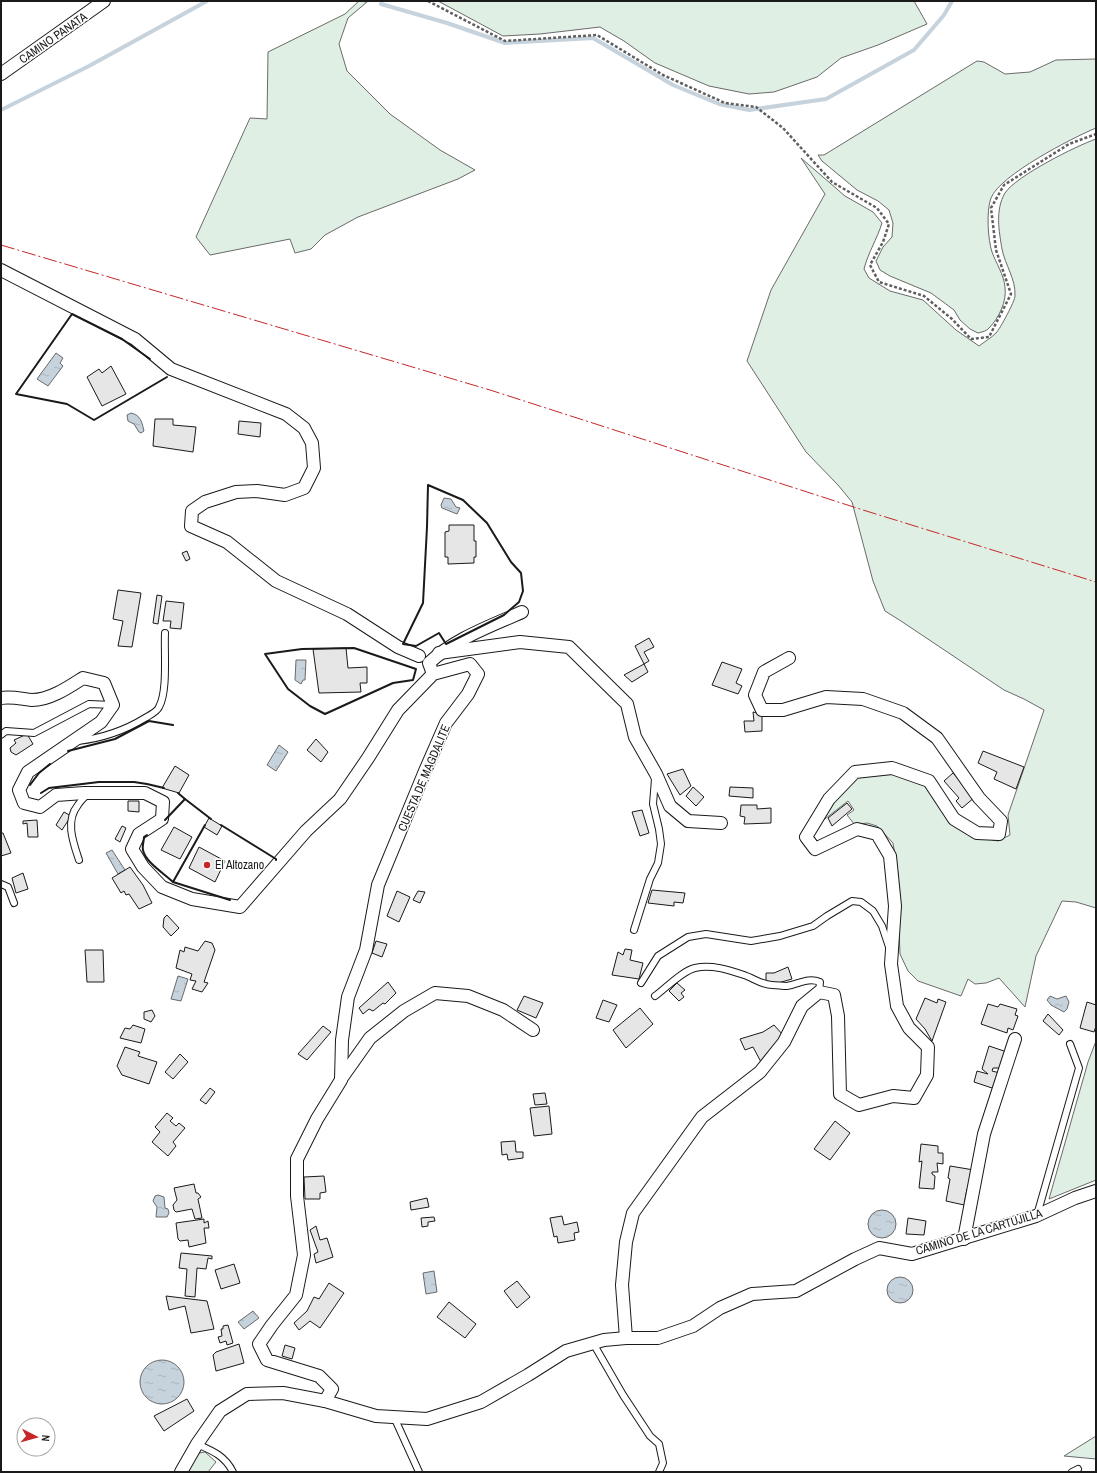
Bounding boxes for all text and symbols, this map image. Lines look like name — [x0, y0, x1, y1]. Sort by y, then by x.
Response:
street label: CAMINO PANATA — [16, 8, 90, 67]
street label: CUESTA DE MAGDALITE — [394, 722, 454, 834]
place label: El Altozano — [215, 857, 264, 873]
marker: El Altozano — [202, 860, 212, 870]
street label: CAMINO DE LA CARTUJILLA — [914, 1205, 1045, 1259]
north arrow — [16, 1417, 56, 1457]
text: N — [39, 1434, 53, 1442]

